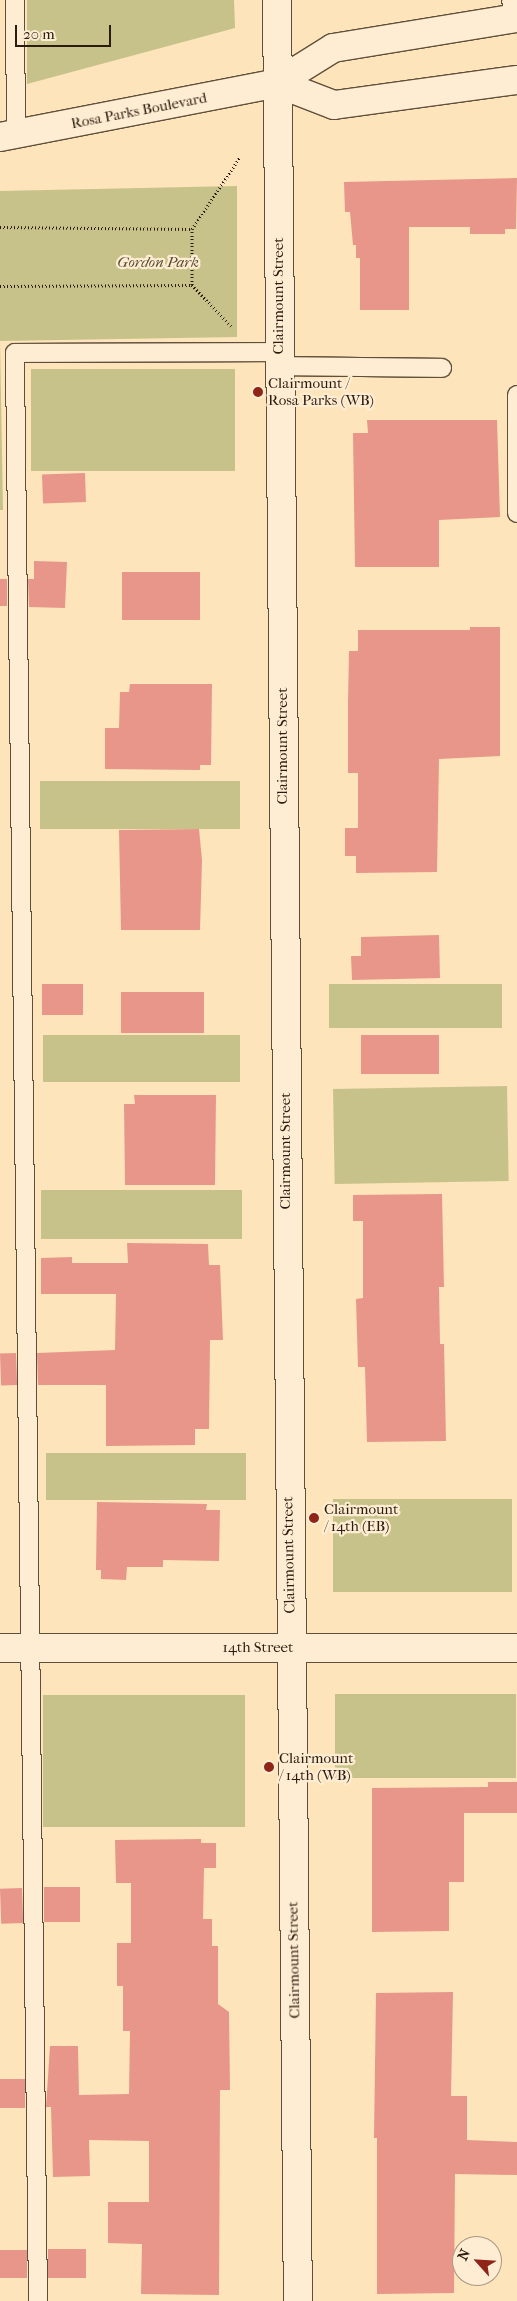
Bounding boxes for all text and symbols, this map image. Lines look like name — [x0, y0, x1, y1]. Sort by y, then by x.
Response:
scale bar — [18, 15, 114, 47]
text: 20 m — [23, 25, 55, 43]
street label: Rosa Parks Boulevard — [69, 89, 209, 133]
street label: Clairmount Street — [270, 237, 288, 355]
park label: Gordon Park — [117, 254, 199, 272]
place label: Clairmount / Rosa Parks (WB) — [268, 374, 374, 409]
marker: Clairmount / Rosa Parks (WB) — [252, 386, 264, 398]
street label: Clairmount Street — [274, 687, 292, 805]
street label: Clairmount Street — [277, 1092, 295, 1210]
street label: Clairmount Street — [279, 1496, 299, 1614]
place label: Clairmount / 14th (EB) — [324, 1500, 398, 1535]
marker: Clairmount / 14th (EB) — [308, 1512, 320, 1524]
street label: 14th Street — [223, 1639, 293, 1657]
place label: Clairmount / 14th (WB) — [279, 1749, 353, 1784]
marker: Clairmount / 14th (WB) — [263, 1761, 275, 1773]
street label: Clairmount Street — [284, 1901, 304, 2019]
north arrow — [452, 2236, 502, 2286]
text: N — [454, 2246, 474, 2263]

